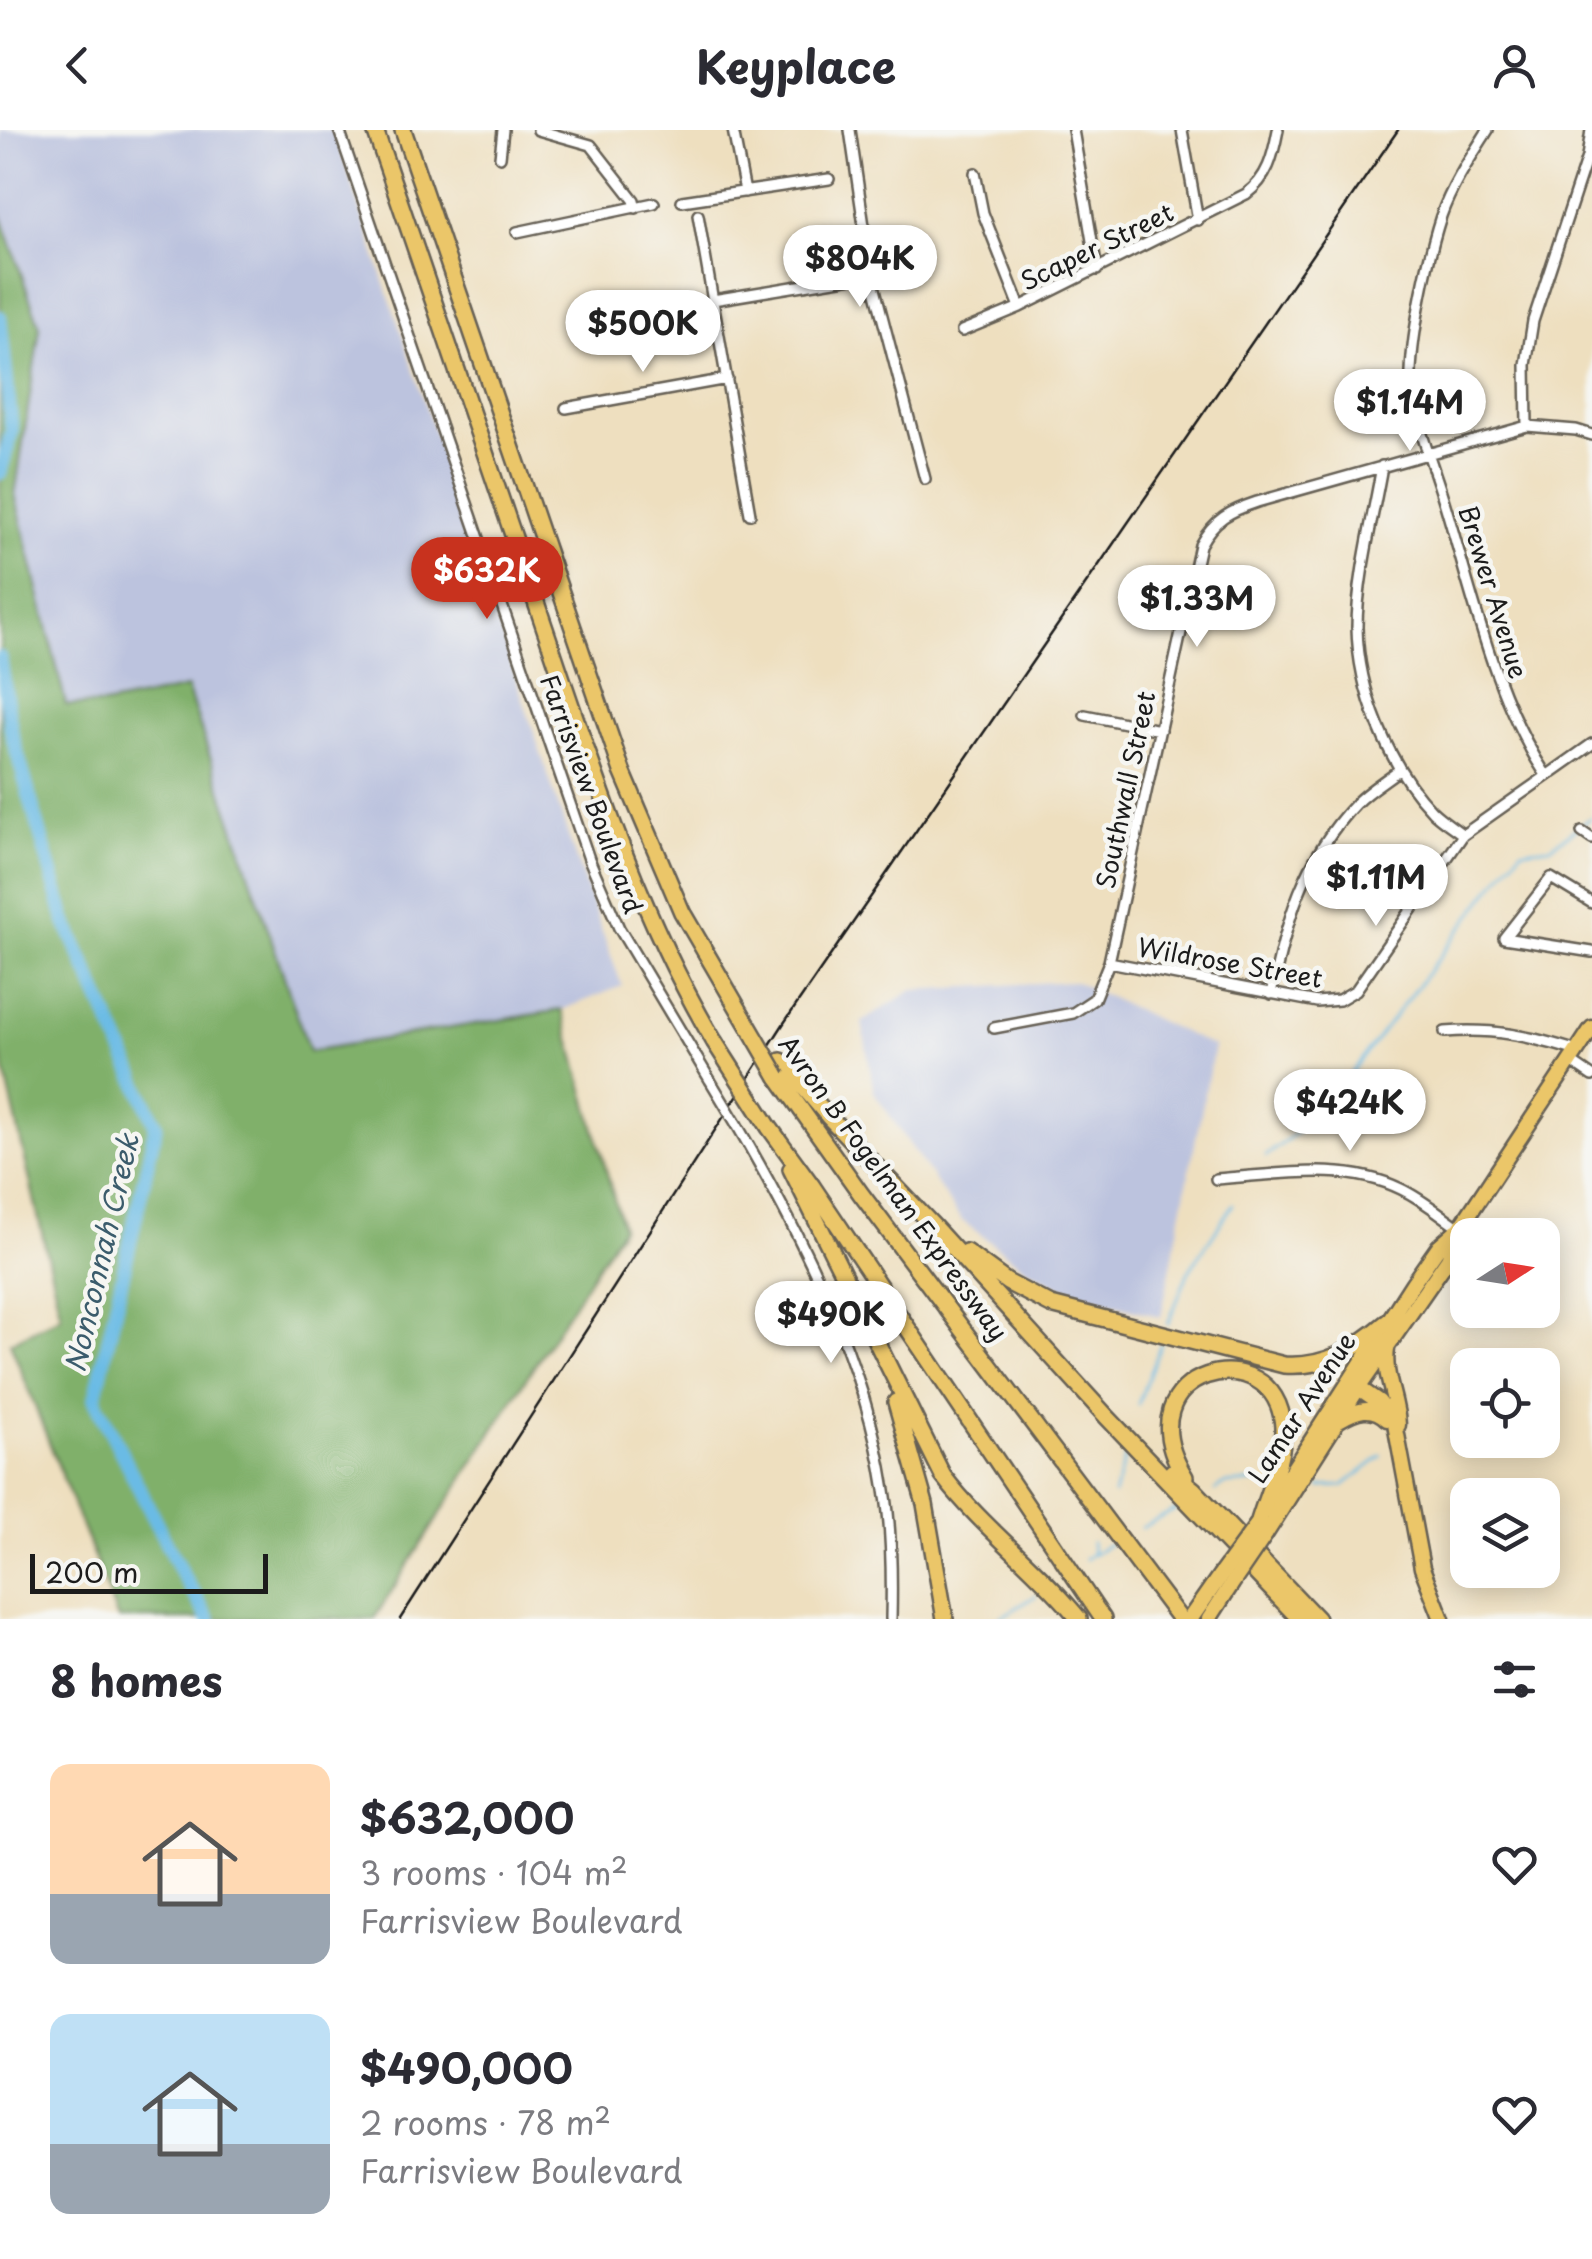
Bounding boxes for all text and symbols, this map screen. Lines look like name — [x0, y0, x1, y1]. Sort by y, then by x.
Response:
text: Keyplace — [696, 31, 896, 99]
icon: back — [50, 38, 105, 93]
icon: person — [1487, 38, 1542, 93]
street label: Scaper Street — [1014, 193, 1180, 300]
pin: $804K — [790, 225, 930, 310]
text: $804K — [805, 233, 915, 281]
pin: $500K — [573, 290, 713, 375]
text: $500K — [587, 298, 699, 346]
pin: $1.14M — [1329, 369, 1491, 454]
text: $1.14M — [1356, 377, 1464, 425]
street label: Brewer Avenue — [1450, 500, 1538, 683]
pin: $632K — [417, 537, 557, 622]
text: $632K — [433, 545, 541, 593]
pin: $1.33M — [1116, 565, 1278, 650]
text: $1.33M — [1140, 573, 1254, 621]
street label: Farrisview Boulevard — [531, 669, 653, 919]
street label: Southwall Street — [1086, 688, 1164, 892]
pin: $1.11M — [1295, 844, 1457, 929]
text: $1.11M — [1326, 852, 1426, 900]
street label: Wildrose Street — [1135, 927, 1325, 997]
street label: Avron B Fogelman Expressway — [770, 1027, 1018, 1348]
pin: $424K — [1280, 1069, 1420, 1154]
text: $424K — [1296, 1077, 1404, 1125]
water label: Nonconnah Creek — [52, 1127, 149, 1376]
north arrow — [1450, 1218, 1560, 1328]
map controls — [1450, 1218, 1560, 1588]
pin: $490K — [761, 1281, 901, 1366]
text: $490K — [777, 1289, 885, 1337]
street label: Lamar Avenue — [1238, 1325, 1364, 1490]
button: locate — [1450, 1348, 1560, 1458]
button: layers — [1450, 1478, 1560, 1588]
scale bar — [30, 1549, 268, 1594]
text: 200 m — [45, 1550, 138, 1593]
text: 8 homes — [50, 1648, 223, 1711]
icon: filters — [1487, 1652, 1542, 1707]
text: $632,000 — [360, 1785, 574, 1848]
icon: home — [130, 1804, 250, 1924]
icon: heart — [1487, 1837, 1542, 1892]
text: 3 rooms · 104 m² — [360, 1848, 628, 1896]
text: Farrisview Boulevard — [360, 1896, 683, 1944]
text: $490,000 — [360, 2035, 573, 2098]
icon: home — [130, 2054, 250, 2174]
icon: heart — [1487, 2087, 1542, 2142]
text: 2 rooms · 78 m² — [360, 2098, 611, 2146]
text: Farrisview Boulevard — [360, 2146, 683, 2194]

